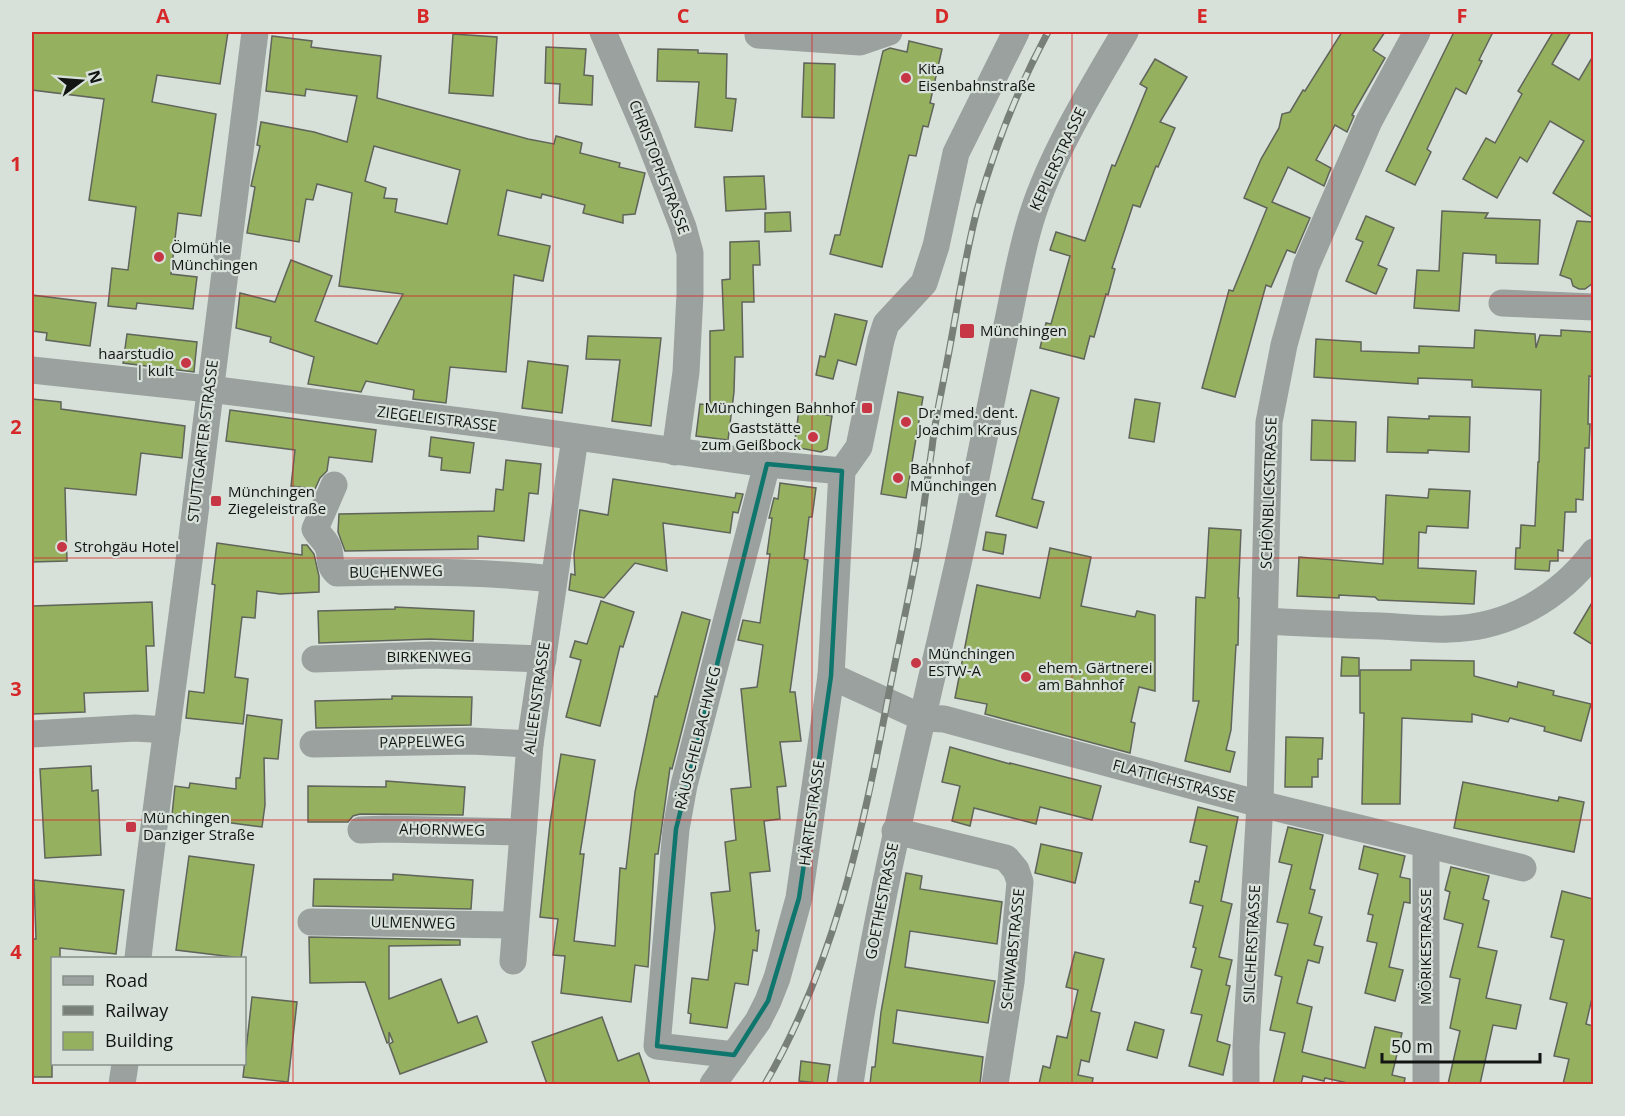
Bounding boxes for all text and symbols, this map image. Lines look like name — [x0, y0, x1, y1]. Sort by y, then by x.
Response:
text: A — [156, 2, 170, 29]
text: B — [416, 2, 430, 29]
text: C — [677, 2, 690, 29]
text: D — [935, 2, 949, 29]
text: E — [1196, 2, 1208, 29]
text: F — [1457, 2, 1467, 29]
north arrow — [51, 51, 111, 111]
place label: Kita Eisenbahnstraße — [918, 58, 1036, 95]
text: N — [83, 68, 108, 86]
marker: Kita Eisenbahnstraße — [899, 71, 913, 85]
street label: CHRISTOPHSTRASSE — [625, 97, 695, 237]
street label: KEPLERSTRASSE — [1024, 104, 1090, 214]
text: 1 — [10, 150, 22, 177]
place label: Ölmühle Münchingen — [171, 237, 258, 274]
marker: Ölmühle Münchingen — [152, 250, 166, 264]
place label: Münchingen — [980, 320, 1067, 340]
marker: Münchingen — [958, 322, 976, 340]
place label: haarstudio | kult — [98, 343, 174, 380]
marker: haarstudio | kult — [179, 356, 193, 370]
street label: STUTTGARTER STRASSE — [182, 359, 222, 523]
place label: Münchingen Bahnhof — [704, 397, 856, 417]
street label: ZIEGELEISTRASSE — [376, 401, 498, 435]
marker: Münchingen Bahnhof — [860, 401, 874, 415]
place label: Dr. med. dent. Joachim Kraus — [916, 402, 1018, 439]
text: 2 — [10, 413, 22, 440]
marker: Dr. med. dent. Joachim Kraus — [899, 415, 913, 429]
place label: Gaststätte zum Geißbock — [701, 417, 801, 454]
street label: SCHÖNBLICKSTRASSE — [1255, 417, 1281, 569]
marker: Gaststätte zum Geißbock — [806, 430, 820, 444]
place label: Bahnhof Münchingen — [910, 458, 997, 495]
marker: Bahnhof Münchingen — [891, 471, 905, 485]
place label: Münchingen Ziegeleistraße — [228, 481, 326, 518]
marker: Münchingen Ziegeleistraße — [209, 494, 223, 508]
place label: Strohgäu Hotel — [74, 536, 179, 556]
marker: Strohgäu Hotel — [55, 540, 69, 554]
street label: BUCHENWEG — [349, 560, 443, 582]
street label: ALLEENSTRASSE — [518, 640, 554, 755]
place label: Münchingen ESTW-A — [928, 643, 1015, 680]
street label: BIRKENWEG — [386, 646, 472, 666]
marker: Münchingen ESTW-A — [909, 656, 923, 670]
place label: ehem. Gärtnerei am Bahnhof — [1038, 657, 1152, 694]
street label: RÄUSCHELBACHWEG — [670, 664, 725, 812]
marker: ehem. Gärtnerei am Bahnhof — [1019, 670, 1033, 684]
text: 3 — [10, 675, 22, 702]
street label: PAPPELWEG — [379, 730, 465, 752]
street label: FLATTICHSTRASSE — [1111, 754, 1238, 806]
street label: HÄRTESTRASSE — [794, 759, 828, 867]
place label: Münchingen Danziger Straße — [143, 807, 255, 844]
street label: AHORNWEG — [399, 818, 485, 840]
marker: Münchingen Danziger Straße — [124, 820, 138, 834]
street label: GOETHESTRASSE — [860, 841, 902, 961]
street label: SILCHERSTRASSE — [1238, 884, 1264, 1004]
street label: SCHWABSTRASSE — [996, 887, 1028, 1010]
street label: MÖRIKESTRASSE — [1415, 889, 1435, 1005]
street label: ULMENWEG — [370, 911, 456, 933]
text: 4 — [10, 938, 22, 965]
legend — [51, 957, 246, 1065]
text: Road — [105, 968, 148, 992]
text: Railway — [105, 998, 169, 1022]
scale bar — [1382, 1026, 1540, 1064]
text: Building — [105, 1028, 173, 1052]
text: 50 m — [1391, 1034, 1433, 1058]

